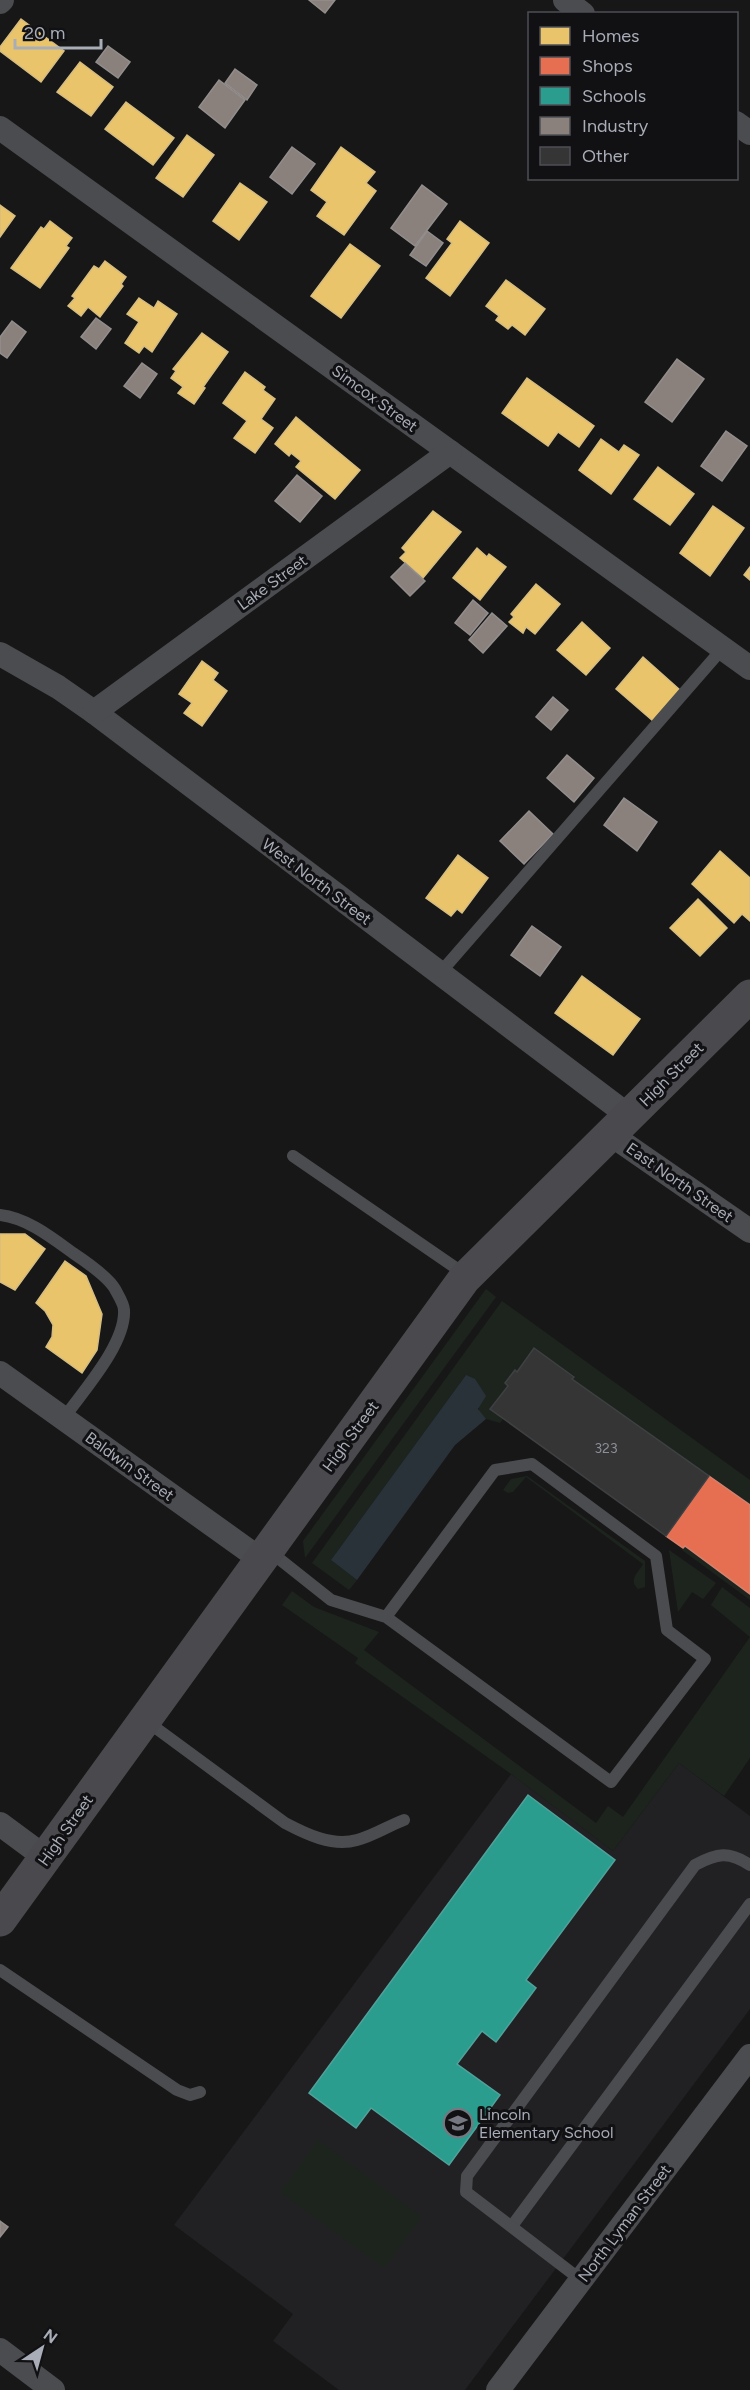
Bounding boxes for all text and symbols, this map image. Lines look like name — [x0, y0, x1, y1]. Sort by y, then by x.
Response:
scale bar — [15, 12, 100, 50]
legend — [528, 12, 738, 180]
text: 20 m — [24, 22, 65, 44]
text: Homes — [582, 25, 640, 47]
text: Shops — [582, 55, 633, 77]
text: Schools — [582, 85, 646, 107]
text: Industry — [582, 115, 649, 137]
text: Other — [582, 145, 629, 167]
street label: Simcox Street — [328, 361, 421, 436]
street label: Lake Street — [234, 551, 311, 614]
street label: West North Street — [258, 834, 375, 929]
street label: High Street — [635, 1038, 707, 1110]
street label: East North Street — [623, 1139, 737, 1226]
street label: High Street — [318, 1397, 382, 1475]
street label: Baldwin Street — [82, 1428, 178, 1505]
house number: 323 — [594, 1440, 618, 1457]
street label: High Street — [34, 1791, 97, 1870]
place label: Lincoln Elementary School — [479, 2105, 613, 2142]
school or university icon: Lincoln Elementary School — [442, 2107, 474, 2139]
street label: North Lyman Street — [574, 2161, 675, 2286]
north arrow — [12, 2318, 72, 2378]
text: N — [40, 2325, 61, 2348]

